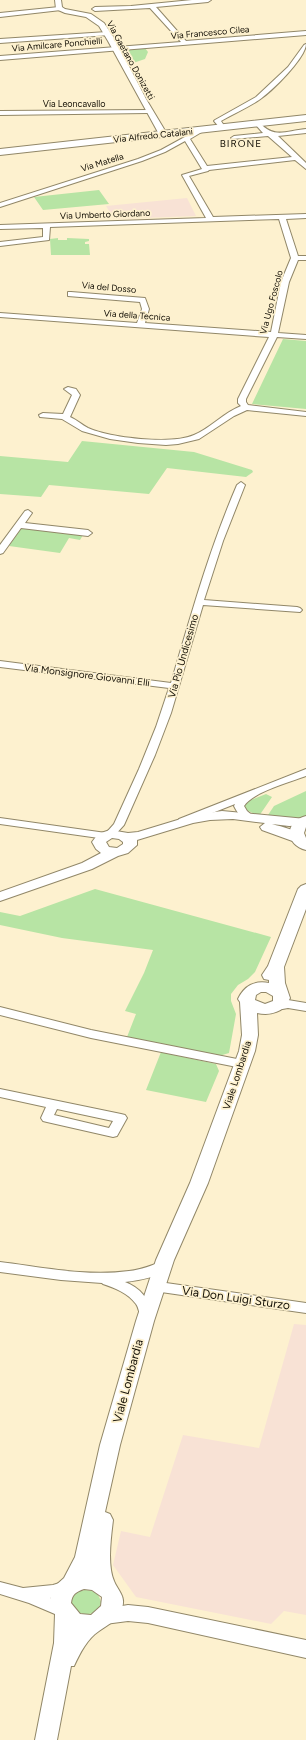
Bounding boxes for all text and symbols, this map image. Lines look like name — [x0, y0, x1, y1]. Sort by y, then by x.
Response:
street label: Via Gaetano Donizetti — [105, 19, 157, 101]
street label: Via Francesco Cilea — [170, 23, 250, 41]
street label: Via Amilcare Ponchielli — [11, 35, 103, 53]
street label: Via Leoncavallo — [43, 98, 105, 109]
street label: Via Alfredo Catalani — [113, 125, 193, 145]
district label: BIRONE — [220, 137, 262, 150]
street label: Via Matella — [79, 150, 125, 174]
street label: Via Umberto Giordano — [60, 207, 150, 221]
street label: Via Ugo Foscolo — [257, 269, 285, 335]
street label: Via del Dosso — [81, 279, 137, 295]
street label: Via della Tecnica — [103, 307, 171, 323]
street label: Via Pio Undicesimo — [165, 613, 201, 699]
street label: Via Monsignore Giovanni Elli — [23, 661, 151, 689]
street label: Viale Lombardia — [220, 1039, 254, 1111]
street label: Via Don Luigi Sturzo — [181, 1283, 291, 1313]
street label: Viale Lombardia — [110, 1338, 146, 1424]

